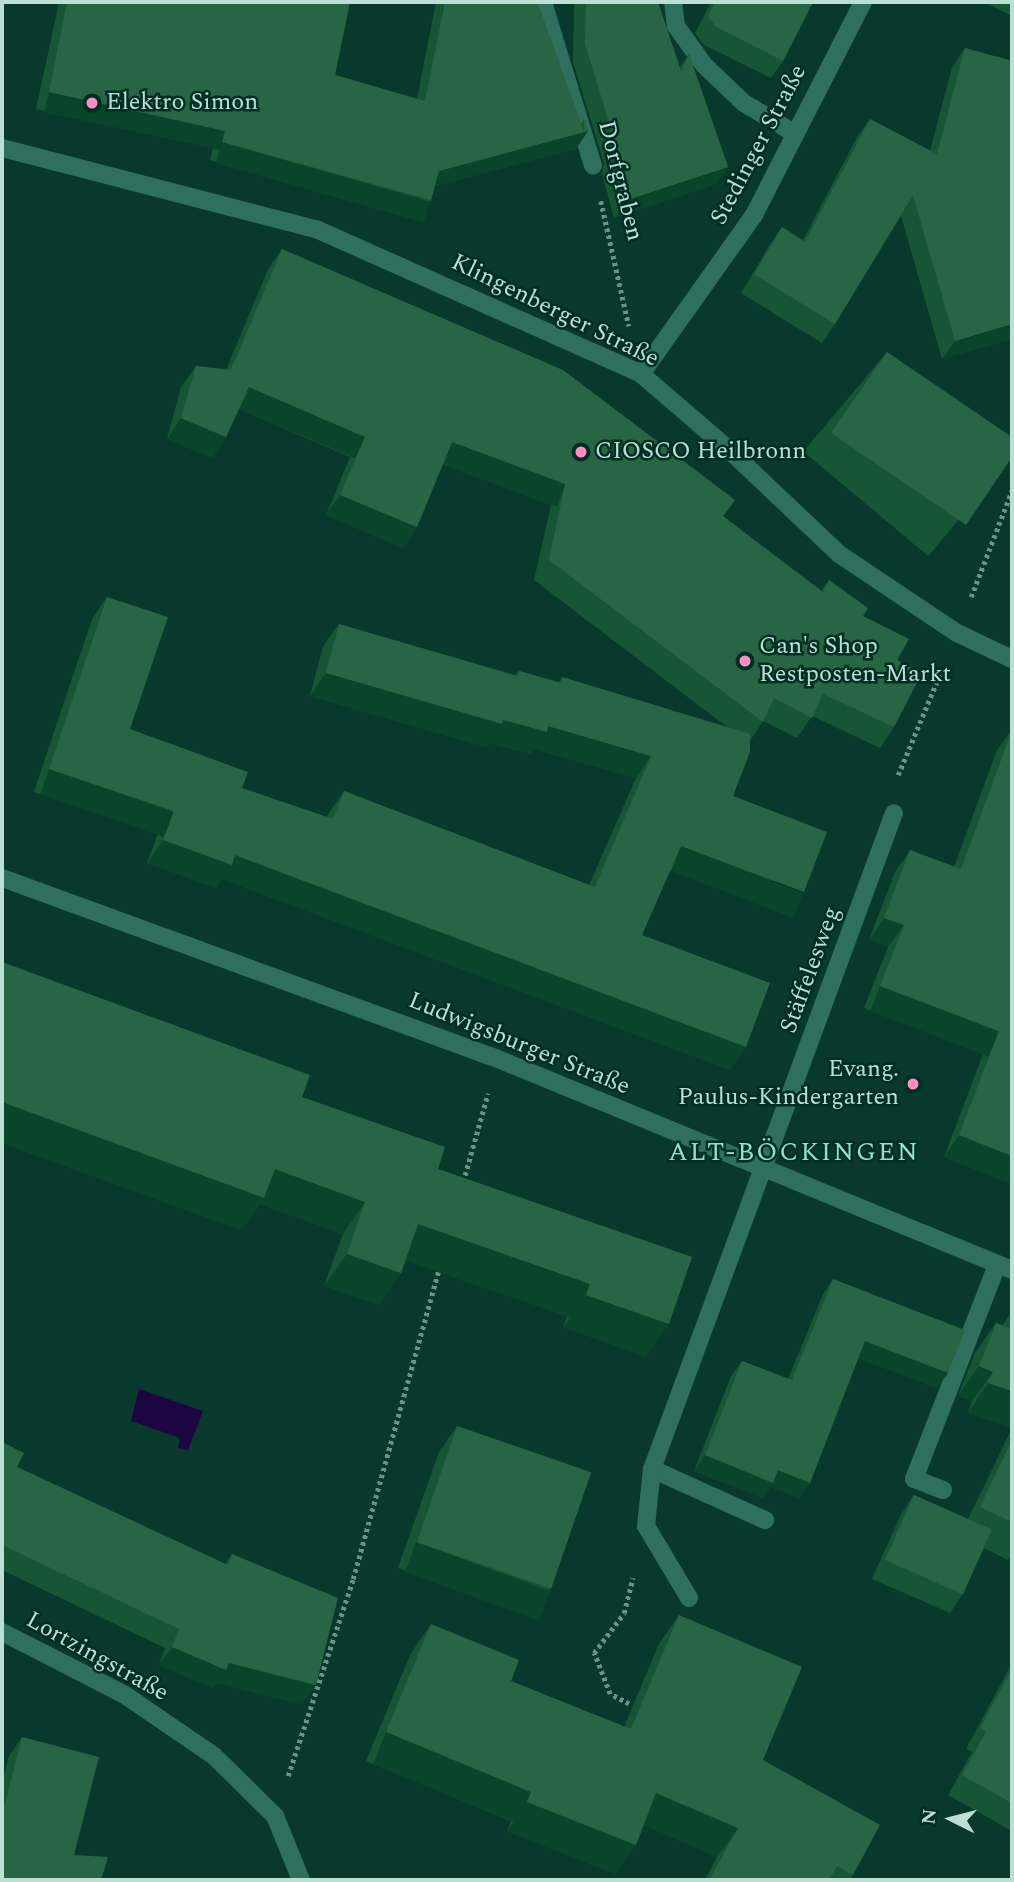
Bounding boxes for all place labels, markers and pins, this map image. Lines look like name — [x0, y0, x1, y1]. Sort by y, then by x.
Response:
place label: Elektro Simon — [106, 89, 258, 117]
marker: Elektro Simon — [84, 95, 100, 111]
place label: CIOSCO Heilbronn — [595, 438, 806, 466]
marker: CIOSCO Heilbronn — [573, 444, 589, 460]
place label: Can's Shop Restposten-Markt — [759, 633, 951, 689]
marker: Can's Shop Restposten-Markt — [737, 653, 753, 669]
place label: Evang. Paulus-Kindergarten — [678, 1056, 899, 1112]
marker: Evang. Paulus-Kindergarten — [905, 1076, 921, 1092]

